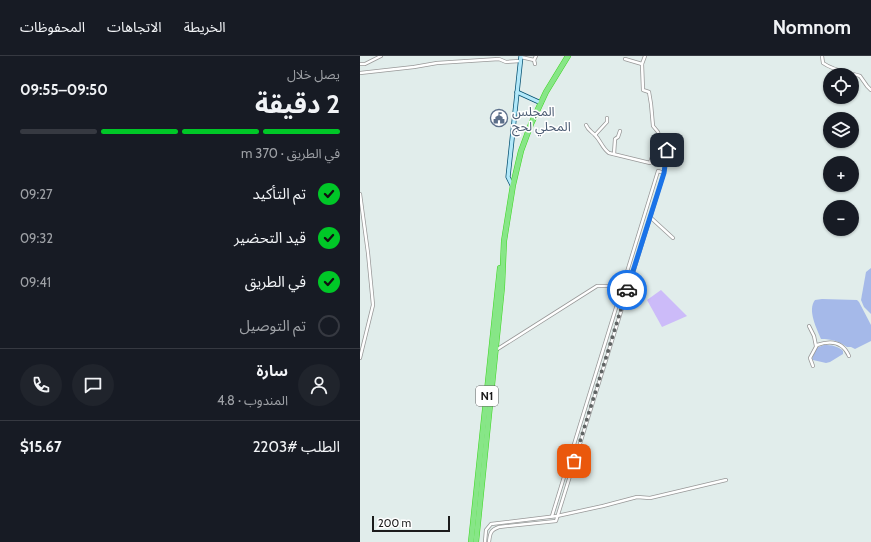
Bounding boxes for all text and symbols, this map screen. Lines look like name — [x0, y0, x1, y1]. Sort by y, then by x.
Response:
text: Nomnom — [773, 16, 851, 39]
text: المحفوظات — [20, 18, 85, 36]
text: الاتجاهات — [107, 18, 162, 36]
text: الخريطة — [184, 18, 226, 36]
text: يصل خلال — [287, 66, 340, 82]
map controls — [823, 68, 859, 236]
button: locate — [823, 68, 859, 104]
text: 09:50–09:55 — [20, 81, 108, 99]
text: 2 دقيقة — [255, 88, 340, 120]
place label: المجلس المحلي لحج — [512, 103, 571, 137]
public building icon: المجلس المحلي لحج — [489, 108, 509, 128]
button: layers — [823, 112, 859, 148]
pin — [650, 133, 684, 167]
icon: home — [656, 139, 678, 161]
text: في الطريق · 370 m — [241, 145, 340, 161]
button: + — [823, 156, 859, 192]
icon: check — [318, 183, 340, 205]
text: تم التأكيد — [253, 185, 306, 203]
text: 09:27 — [20, 186, 53, 202]
button: − — [823, 200, 859, 236]
icon: check — [318, 227, 340, 249]
text: قيد التحضير — [234, 229, 306, 247]
text: 09:32 — [20, 230, 53, 246]
courier — [607, 270, 647, 310]
icon: check — [318, 271, 340, 293]
text: في الطريق — [245, 273, 306, 291]
text: 09:41 — [20, 274, 51, 290]
icon: car — [616, 279, 638, 301]
text: تم التوصيل — [239, 317, 306, 335]
text: سارة — [256, 362, 288, 380]
button: phone — [20, 364, 62, 406]
button: chat — [72, 364, 114, 406]
button: person — [298, 364, 340, 406]
road number: N1 — [476, 386, 498, 406]
text: المندوب · 4.8 — [217, 392, 288, 408]
text: $15.67 — [20, 438, 62, 456]
text: الطلب #2203 — [253, 438, 340, 456]
pin — [557, 444, 591, 478]
icon: bag — [563, 450, 585, 472]
scale bar — [372, 514, 450, 533]
text: 200 m — [378, 516, 411, 530]

